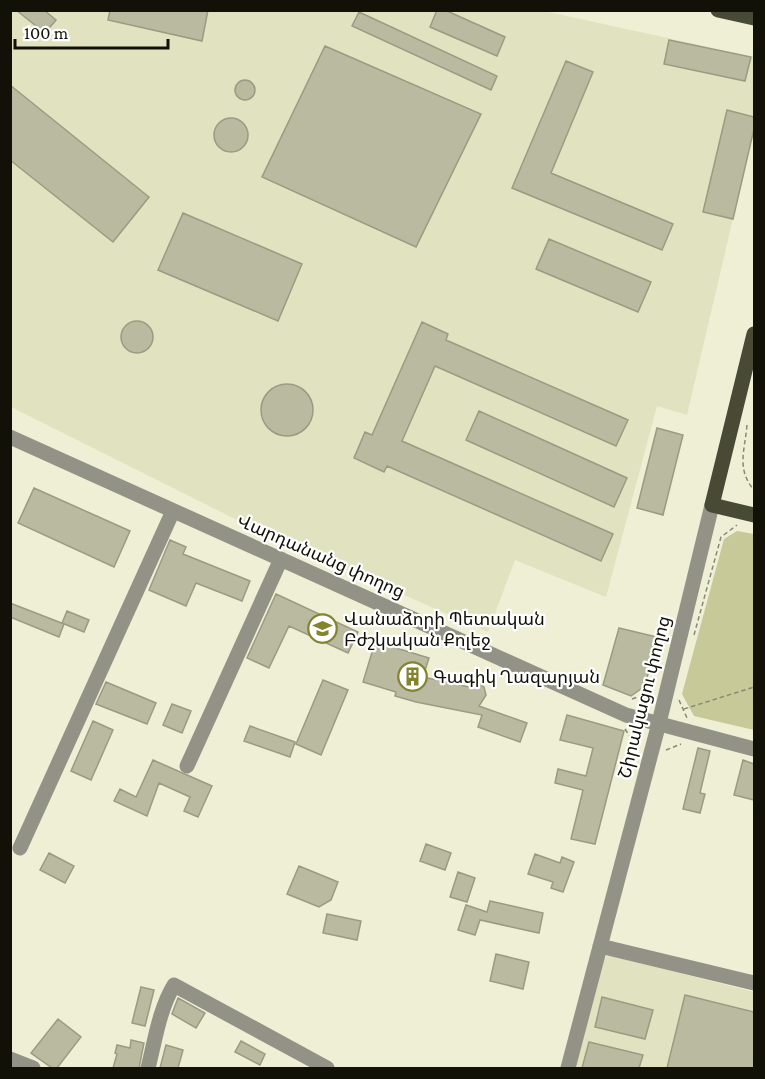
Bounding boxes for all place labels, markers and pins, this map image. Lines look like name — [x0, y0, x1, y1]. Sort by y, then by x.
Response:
place label: Վանաձորի Պետական Բժշկական Քոլեջ — [344, 609, 545, 650]
school or university icon: Վանաձորի Պետական Բժշկական Քոլեջ — [307, 613, 339, 645]
building icon: Գագիկ Ղազարյան — [396, 661, 428, 693]
place label: Գագիկ Ղազարյան — [433, 667, 600, 687]

